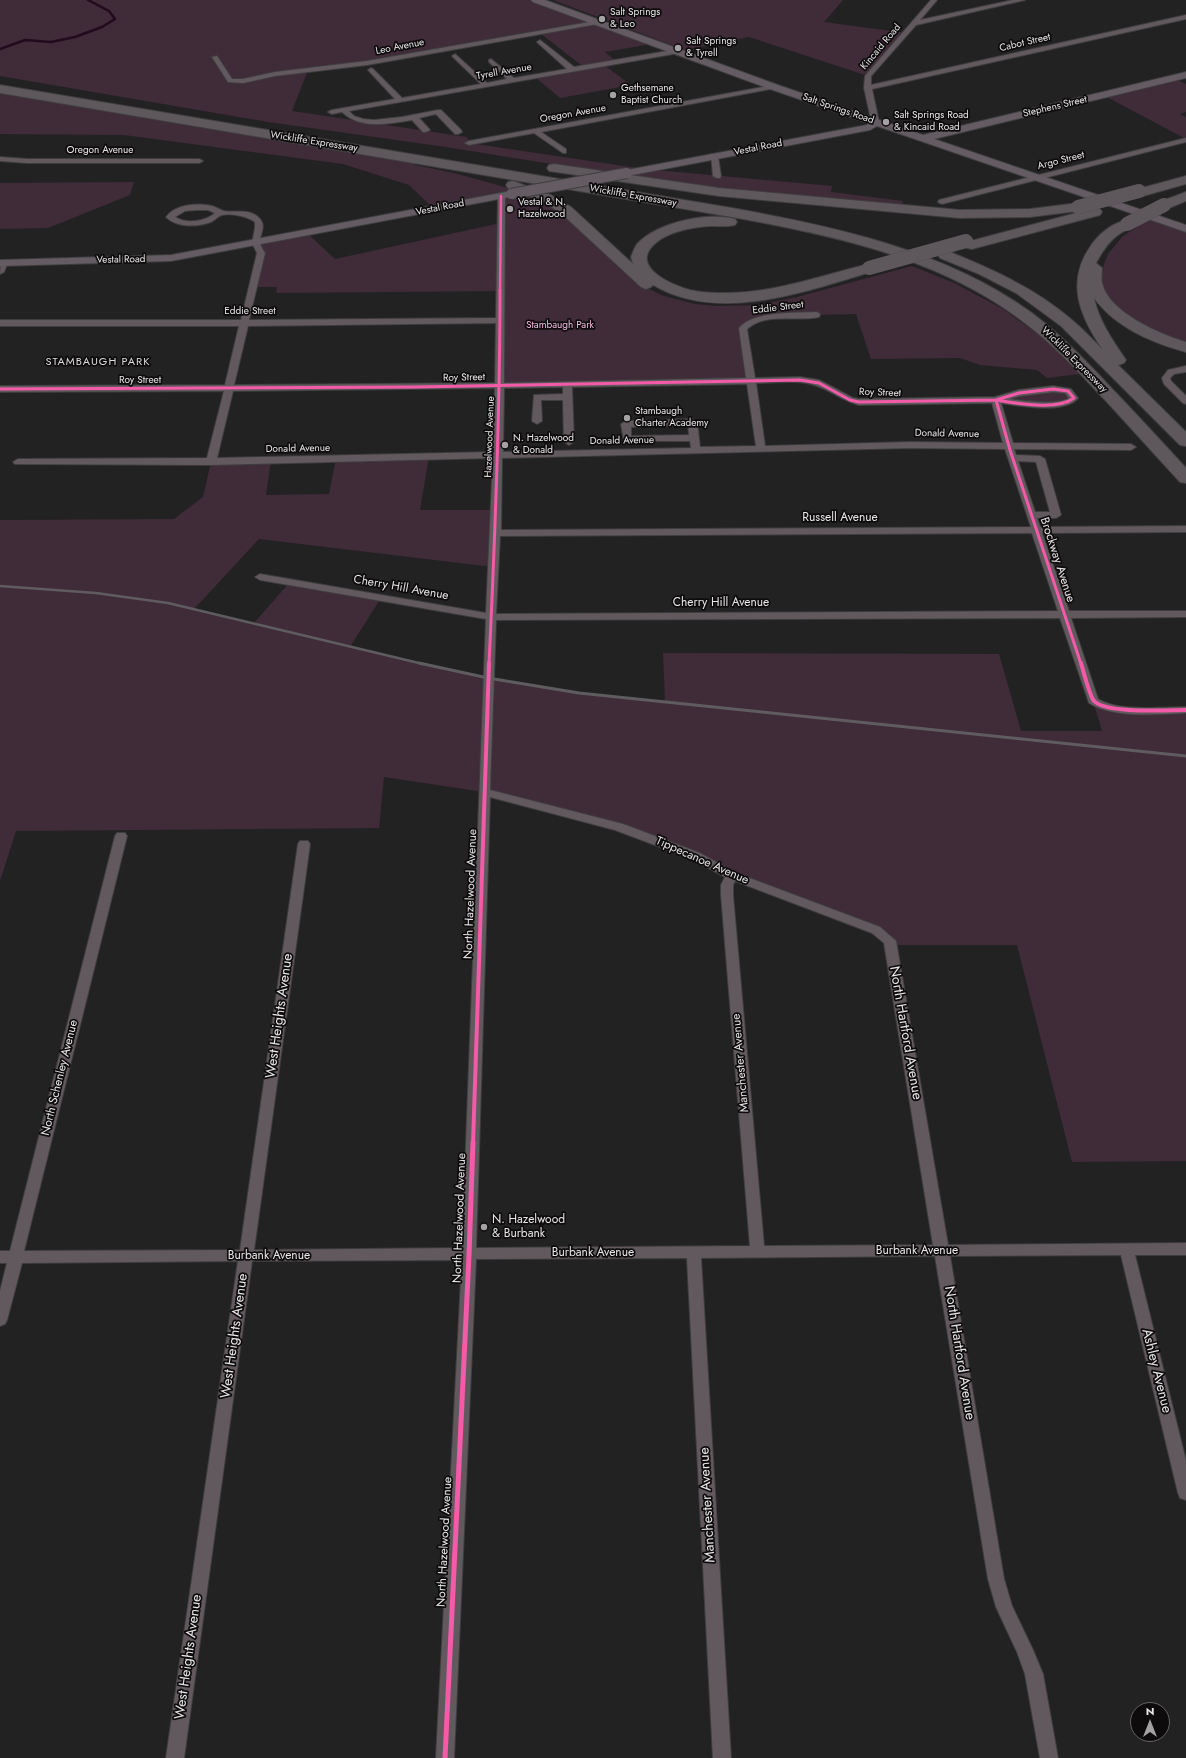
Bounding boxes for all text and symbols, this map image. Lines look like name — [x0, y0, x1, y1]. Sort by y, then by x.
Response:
place label: Salt Springs & Leo — [610, 7, 660, 30]
marker: Salt Springs & Leo — [597, 14, 607, 24]
street label: Kincaid Road — [858, 22, 904, 72]
street label: Cabot Street — [998, 31, 1052, 55]
street label: Leo Avenue — [375, 36, 425, 58]
place label: Salt Springs & Tyrell — [686, 36, 736, 60]
marker: Salt Springs & Tyrell — [673, 43, 683, 53]
street label: Tyrell Avenue — [475, 61, 533, 83]
place label: Gethsemane Baptist Church — [621, 83, 682, 106]
marker: Gethsemane Baptist Church — [608, 90, 618, 100]
street label: Salt Springs Road — [801, 91, 875, 127]
street label: Stephens Street — [1022, 94, 1088, 120]
street label: Oregon Avenue — [539, 102, 607, 126]
place label: Salt Springs Road & Kincaid Road — [894, 110, 969, 134]
marker: Salt Springs Road & Kincaid Road — [881, 117, 891, 127]
street label: Wickliffe Expressway — [269, 129, 359, 155]
street label: Vestal Road — [733, 137, 783, 159]
street label: Oregon Avenue — [67, 145, 133, 157]
street label: Argo Street — [1036, 149, 1086, 173]
street label: Wickliffe Expressway — [589, 182, 677, 210]
street label: Vestal Road — [415, 197, 465, 219]
place label: Vestal & N. Hazelwood — [518, 197, 566, 220]
marker: Vestal & N. Hazelwood — [505, 204, 515, 214]
street label: Vestal Road — [96, 254, 146, 266]
street label: Eddie Street — [752, 299, 804, 317]
street label: Eddie Street — [224, 306, 276, 318]
park label: Stambaugh Park — [526, 320, 594, 332]
street label: Wickliffe Expressway — [1039, 325, 1109, 395]
district label: STAMBAUGH PARK — [46, 355, 150, 369]
street label: Roy Street — [443, 372, 485, 384]
street label: Roy Street — [119, 375, 161, 387]
street label: Roy Street — [859, 386, 901, 400]
street label: Hazelwood Avenue — [483, 396, 497, 478]
place label: Stambaugh Charter Academy — [635, 406, 709, 430]
marker: Stambaugh Charter Academy — [622, 413, 632, 423]
street label: Donald Avenue — [915, 427, 979, 441]
place label: N. Hazelwood & Donald — [513, 433, 574, 456]
street label: Donald Avenue — [590, 434, 654, 448]
marker: N. Hazelwood & Donald — [500, 440, 510, 450]
street label: Donald Avenue — [266, 442, 330, 456]
street label: Russell Avenue — [802, 511, 878, 525]
street label: Brockway Avenue — [1036, 516, 1078, 604]
street label: Cherry Hill Avenue — [352, 573, 450, 603]
street label: Cherry Hill Avenue — [673, 596, 769, 610]
street label: North Hazelwood Avenue — [462, 829, 480, 959]
street label: Tippecanoe Avenue — [653, 834, 751, 888]
street label: West Heights Avenue — [263, 952, 297, 1080]
street label: North Hartford Avenue — [885, 965, 925, 1101]
street label: Manchester Avenue — [730, 1013, 752, 1113]
street label: North Schenley Avenue — [39, 1019, 81, 1137]
street label: North Hazelwood Avenue — [451, 1153, 469, 1283]
place label: N. Hazelwood & Burbank — [492, 1213, 565, 1241]
marker: N. Hazelwood & Burbank — [479, 1222, 489, 1232]
street label: Burbank Avenue — [876, 1244, 958, 1258]
street label: Burbank Avenue — [552, 1246, 634, 1260]
street label: Burbank Avenue — [228, 1249, 310, 1263]
street label: West Heights Avenue — [218, 1272, 252, 1400]
street label: North Hartford Avenue — [940, 1285, 978, 1421]
street label: Ashley Avenue — [1137, 1327, 1175, 1415]
street label: Manchester Avenue — [697, 1447, 719, 1563]
street label: North Hazelwood Avenue — [434, 1477, 456, 1607]
street label: West Heights Avenue — [172, 1593, 206, 1721]
north arrow — [1130, 1702, 1170, 1742]
text: N — [1146, 1703, 1154, 1719]

